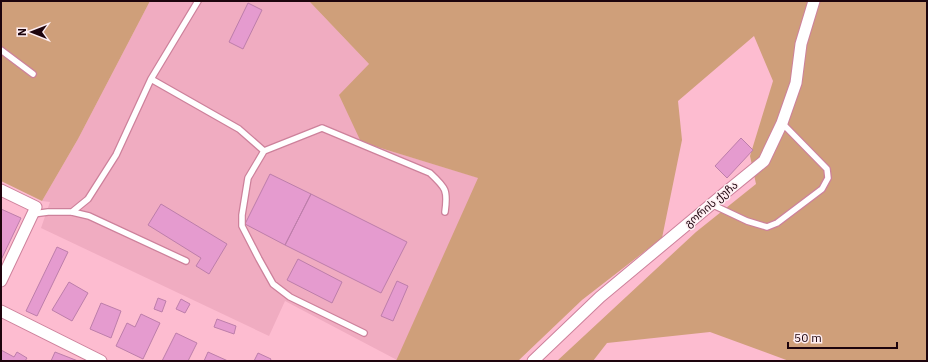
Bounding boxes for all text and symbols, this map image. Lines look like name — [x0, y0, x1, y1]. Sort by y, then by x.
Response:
north arrow — [12, 12, 52, 52]
text: N — [15, 28, 29, 36]
street label: გორის ქუჩა — [682, 178, 740, 230]
scale bar — [788, 324, 897, 350]
text: 50 m — [794, 330, 822, 345]

